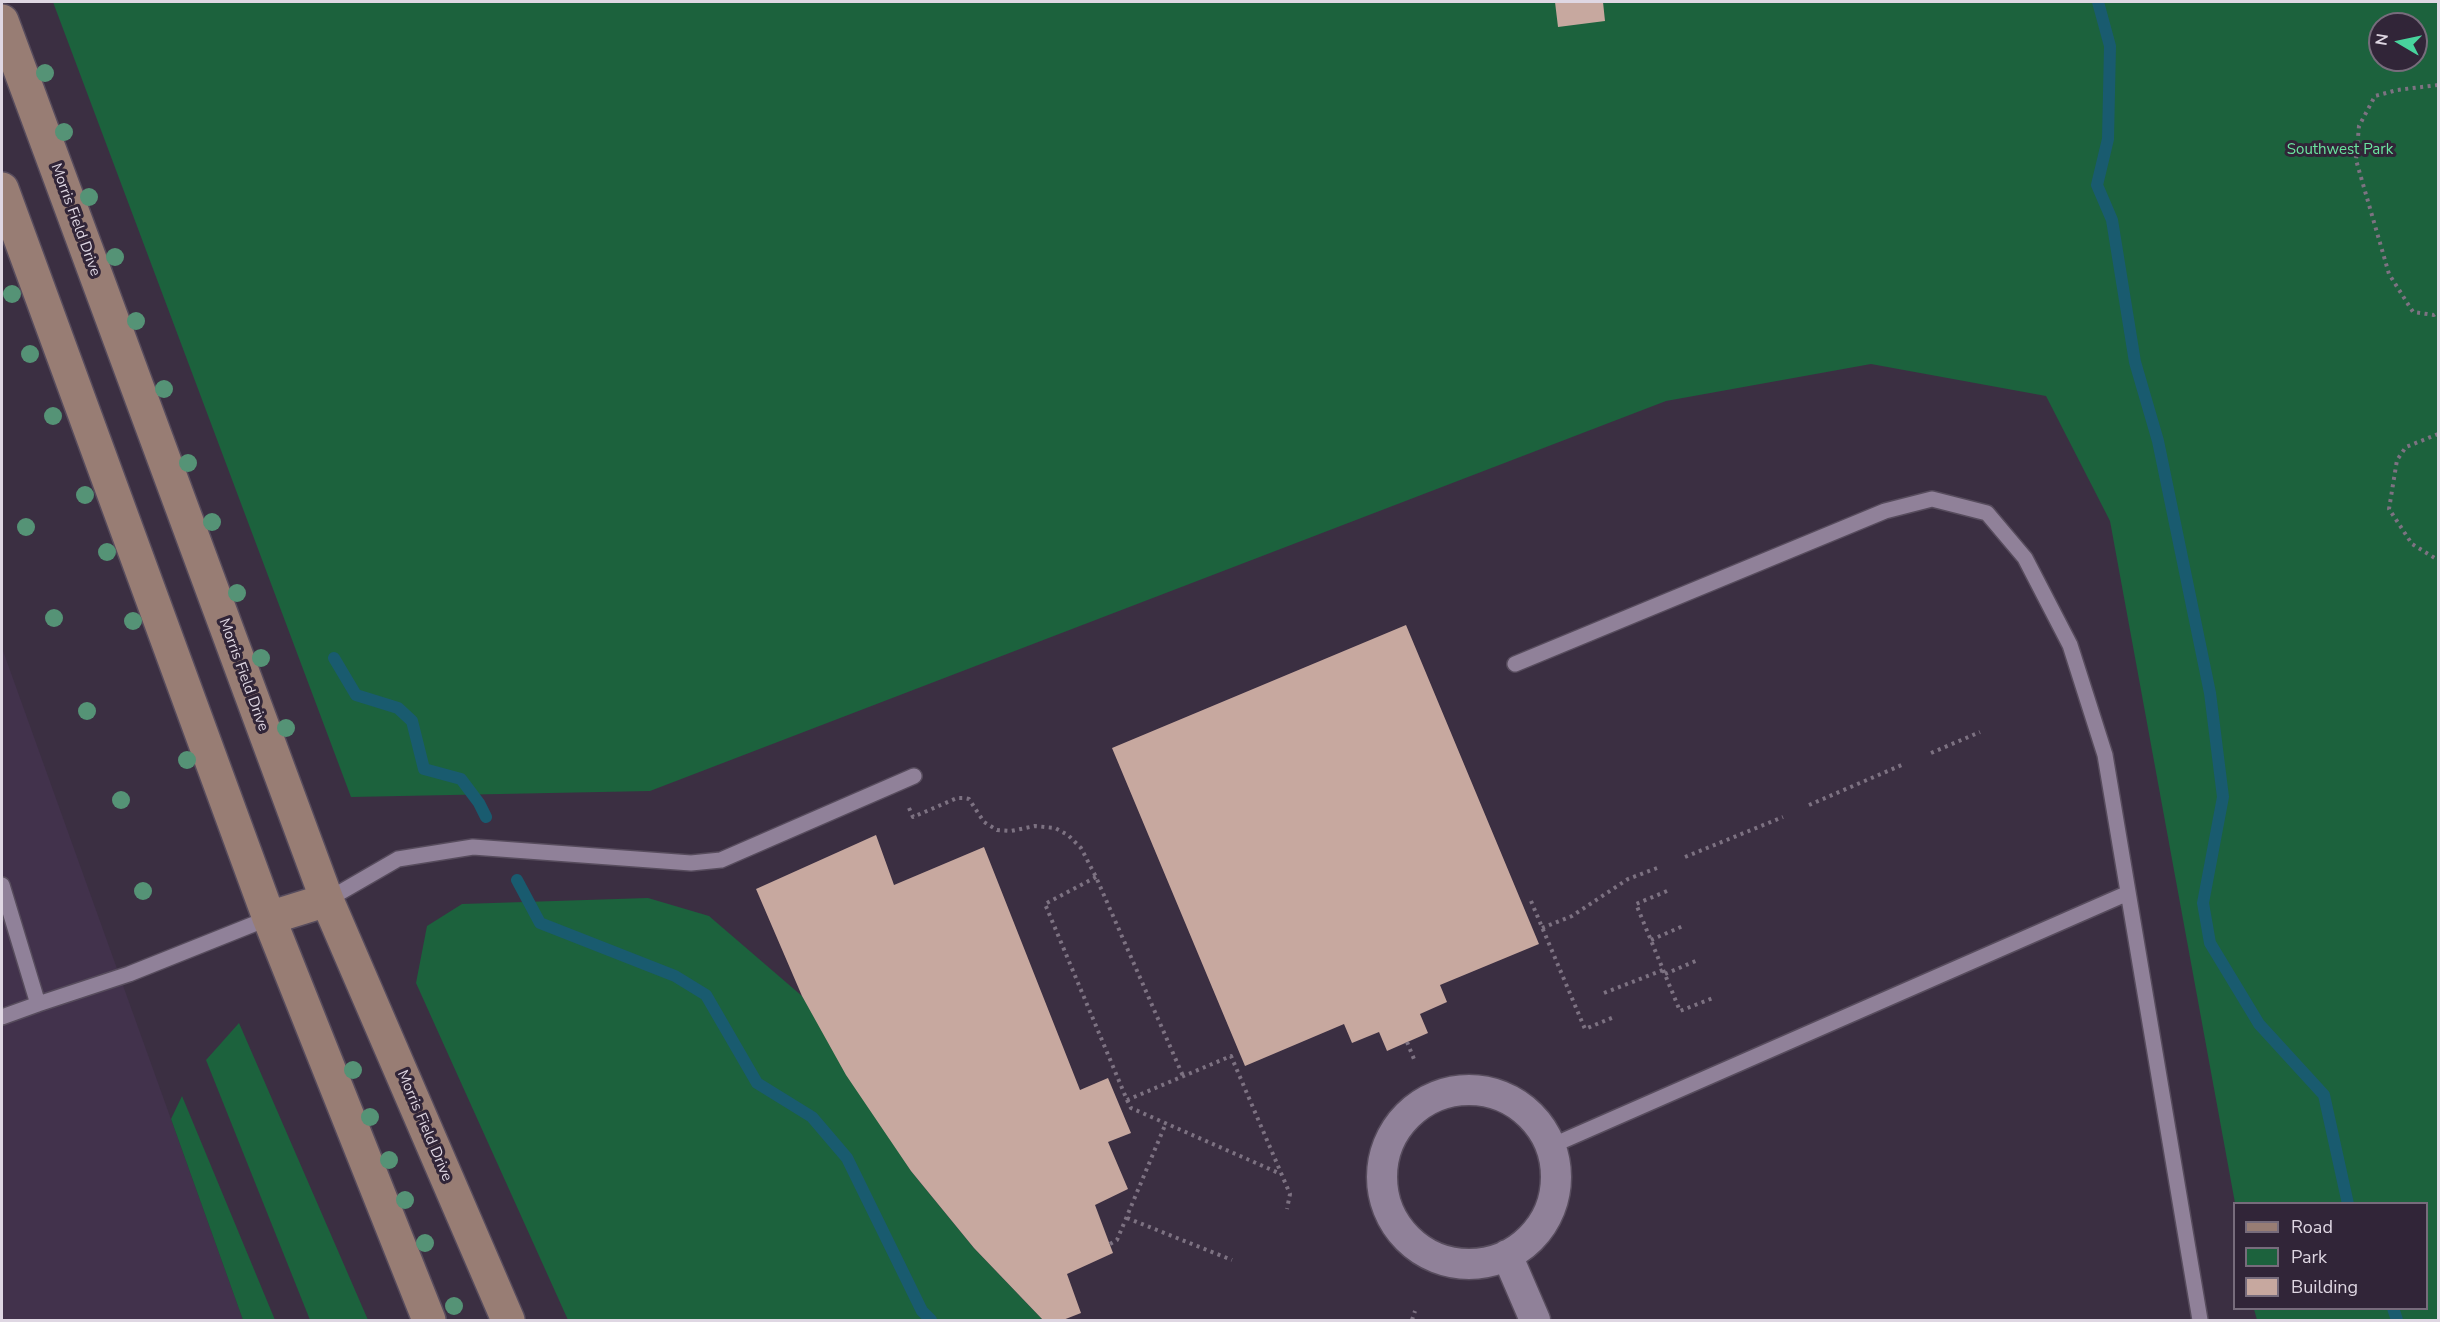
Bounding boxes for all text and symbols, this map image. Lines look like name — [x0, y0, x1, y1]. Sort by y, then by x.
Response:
north arrow — [2368, 12, 2428, 72]
text: N — [2370, 32, 2394, 47]
park label: Southwest Park — [2287, 141, 2393, 159]
street label: Morris Field Drive — [46, 161, 104, 279]
street label: Morris Field Drive — [214, 616, 272, 734]
street label: Morris Field Drive — [393, 1068, 455, 1184]
legend — [2233, 1202, 2428, 1310]
text: Road — [2291, 1215, 2333, 1239]
text: Park — [2291, 1245, 2327, 1269]
text: Building — [2291, 1275, 2358, 1299]

